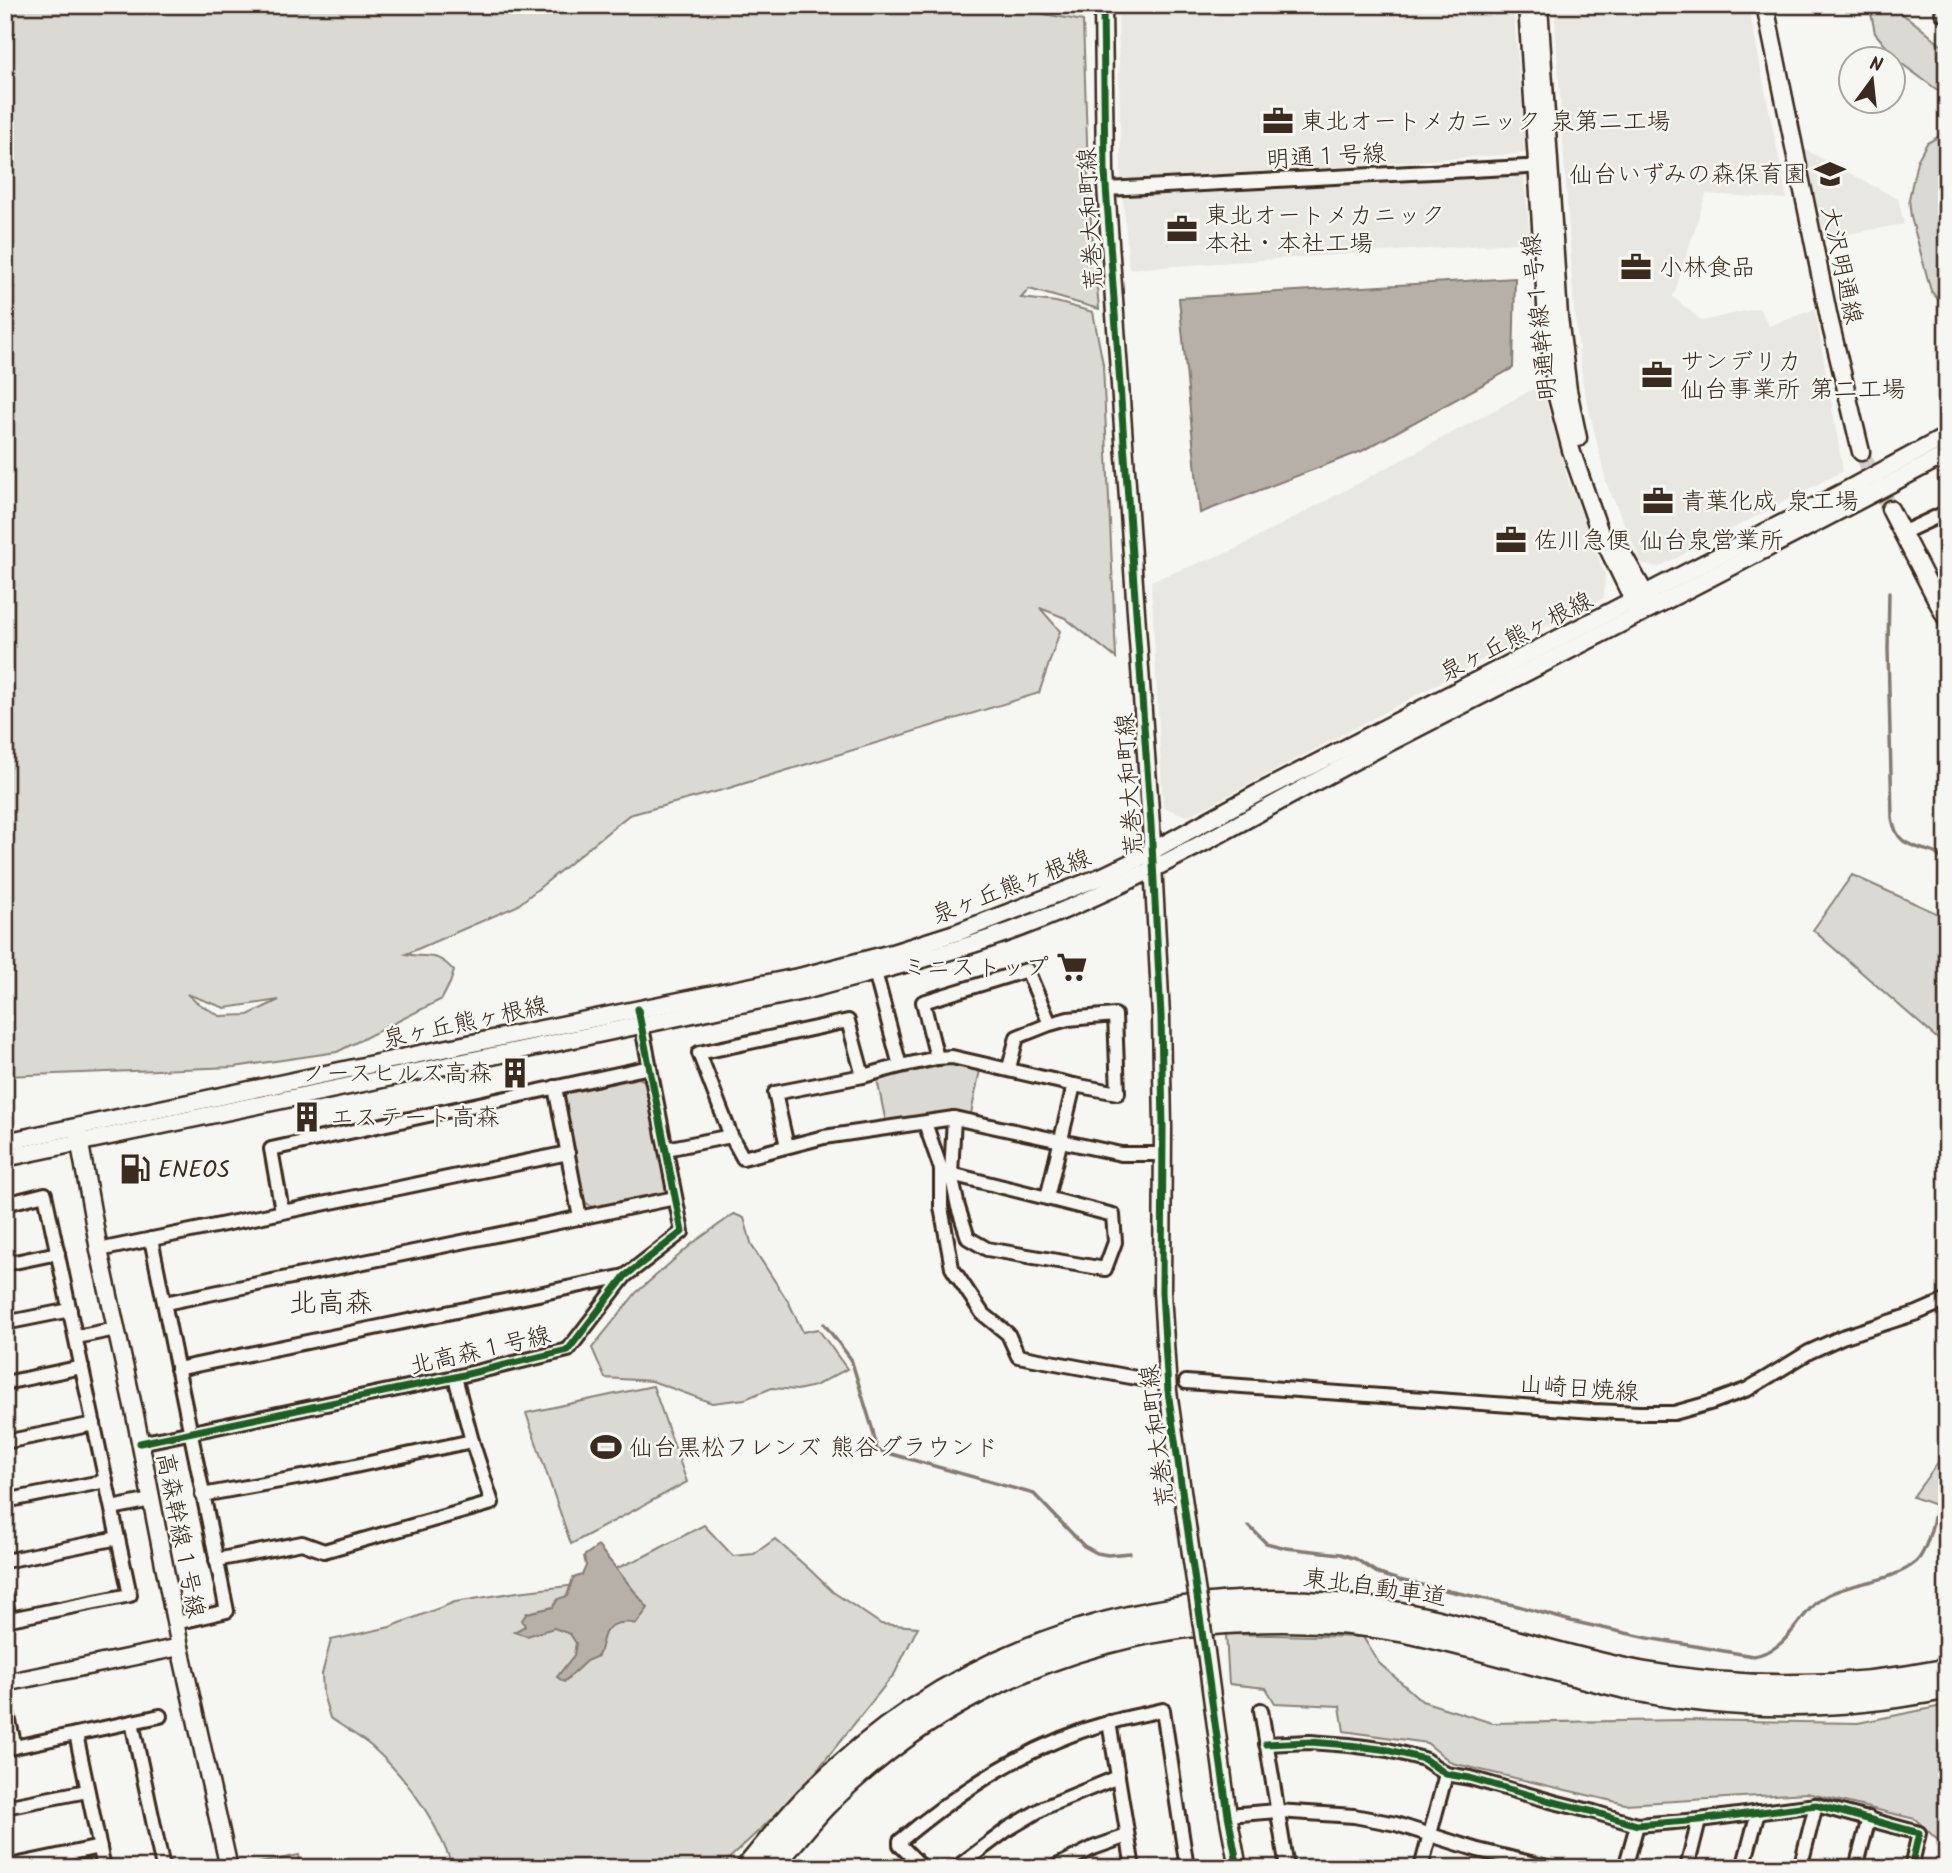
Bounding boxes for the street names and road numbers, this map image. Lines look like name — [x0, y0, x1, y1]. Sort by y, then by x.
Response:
street label: 明通１号線 — [1265, 135, 1387, 180]
street label: 荒巻大和町線 — [1068, 146, 1115, 292]
street label: 大沢明通線 — [1809, 203, 1872, 328]
street label: 明通幹線１号線 — [1512, 231, 1569, 402]
street label: 泉ヶ丘熊ヶ根線 — [1433, 582, 1600, 693]
street label: 荒巻大和町線 — [1106, 712, 1155, 858]
street label: 泉ヶ丘熊ヶ根線 — [926, 839, 1097, 936]
street label: 泉ヶ丘熊ヶ根線 — [379, 987, 552, 1060]
street label: 北高森１号線 — [406, 1316, 555, 1387]
street label: 荒巻大和町線 — [1130, 1362, 1187, 1510]
street label: 山崎日焼線 — [1518, 1366, 1640, 1413]
street label: 高森幹線１号線 — [144, 1449, 215, 1621]
street label: 東北自動車道 — [1301, 1559, 1449, 1618]

